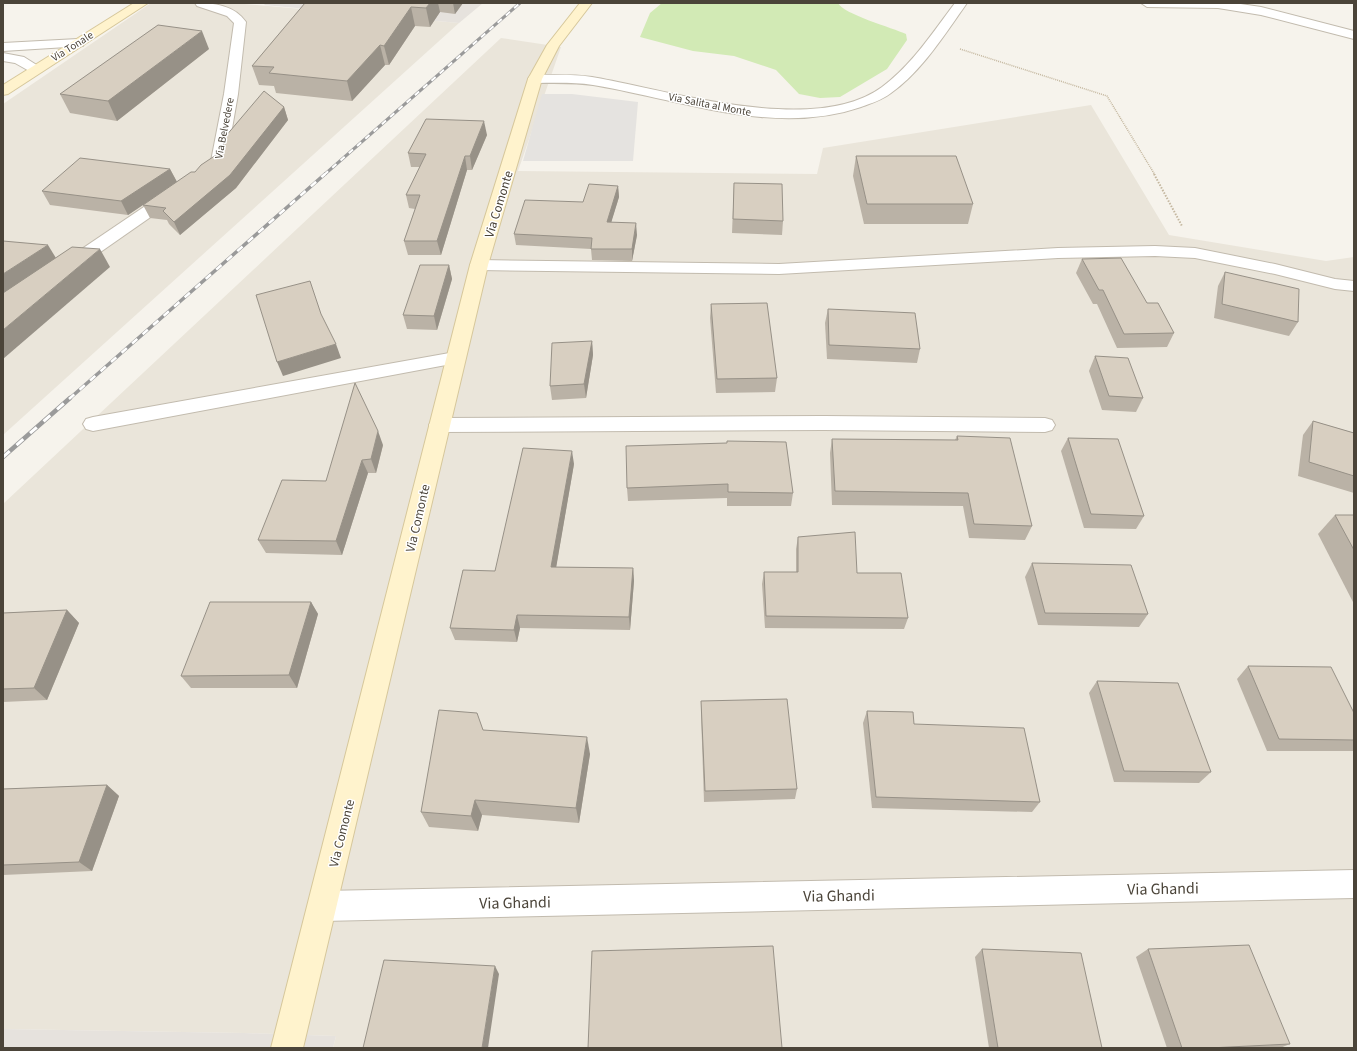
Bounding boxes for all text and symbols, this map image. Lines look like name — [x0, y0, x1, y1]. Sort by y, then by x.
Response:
street label: Via Tonale — [48, 27, 97, 65]
street label: Via Salita al Monte — [667, 89, 753, 120]
street label: Via Belvedere — [211, 96, 238, 160]
street label: Via Comonte — [480, 169, 518, 240]
street label: Via Comonte — [401, 483, 435, 554]
street label: Via Comonte — [325, 798, 359, 869]
street label: Via Ghandi — [1127, 877, 1199, 901]
street label: Via Ghandi — [803, 884, 875, 908]
street label: Via Ghandi — [479, 891, 551, 915]

